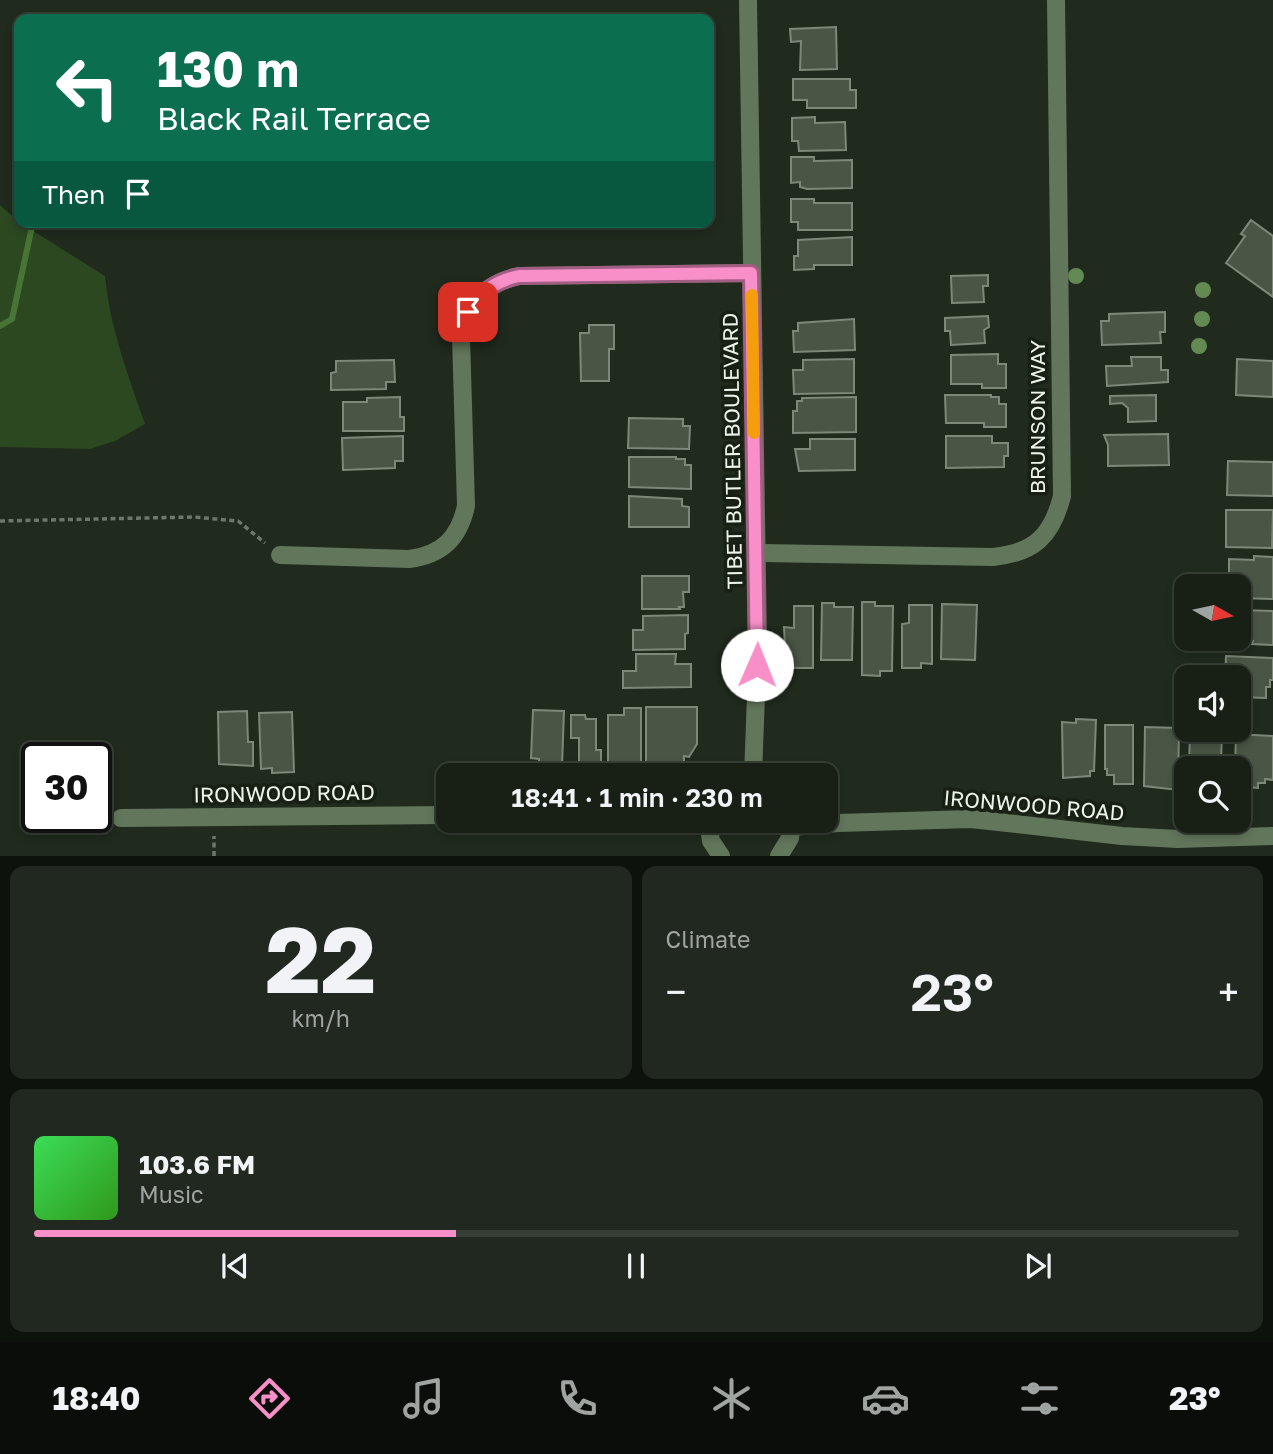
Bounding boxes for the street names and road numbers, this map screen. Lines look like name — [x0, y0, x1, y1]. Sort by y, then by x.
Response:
street label: TIBET BUTLER BOULEVARD — [717, 312, 747, 590]
street label: BRUNSON WAY — [1024, 339, 1050, 494]
street label: IRONWOOD ROAD — [193, 778, 375, 808]
street label: IRONWOOD ROAD — [942, 784, 1126, 826]

